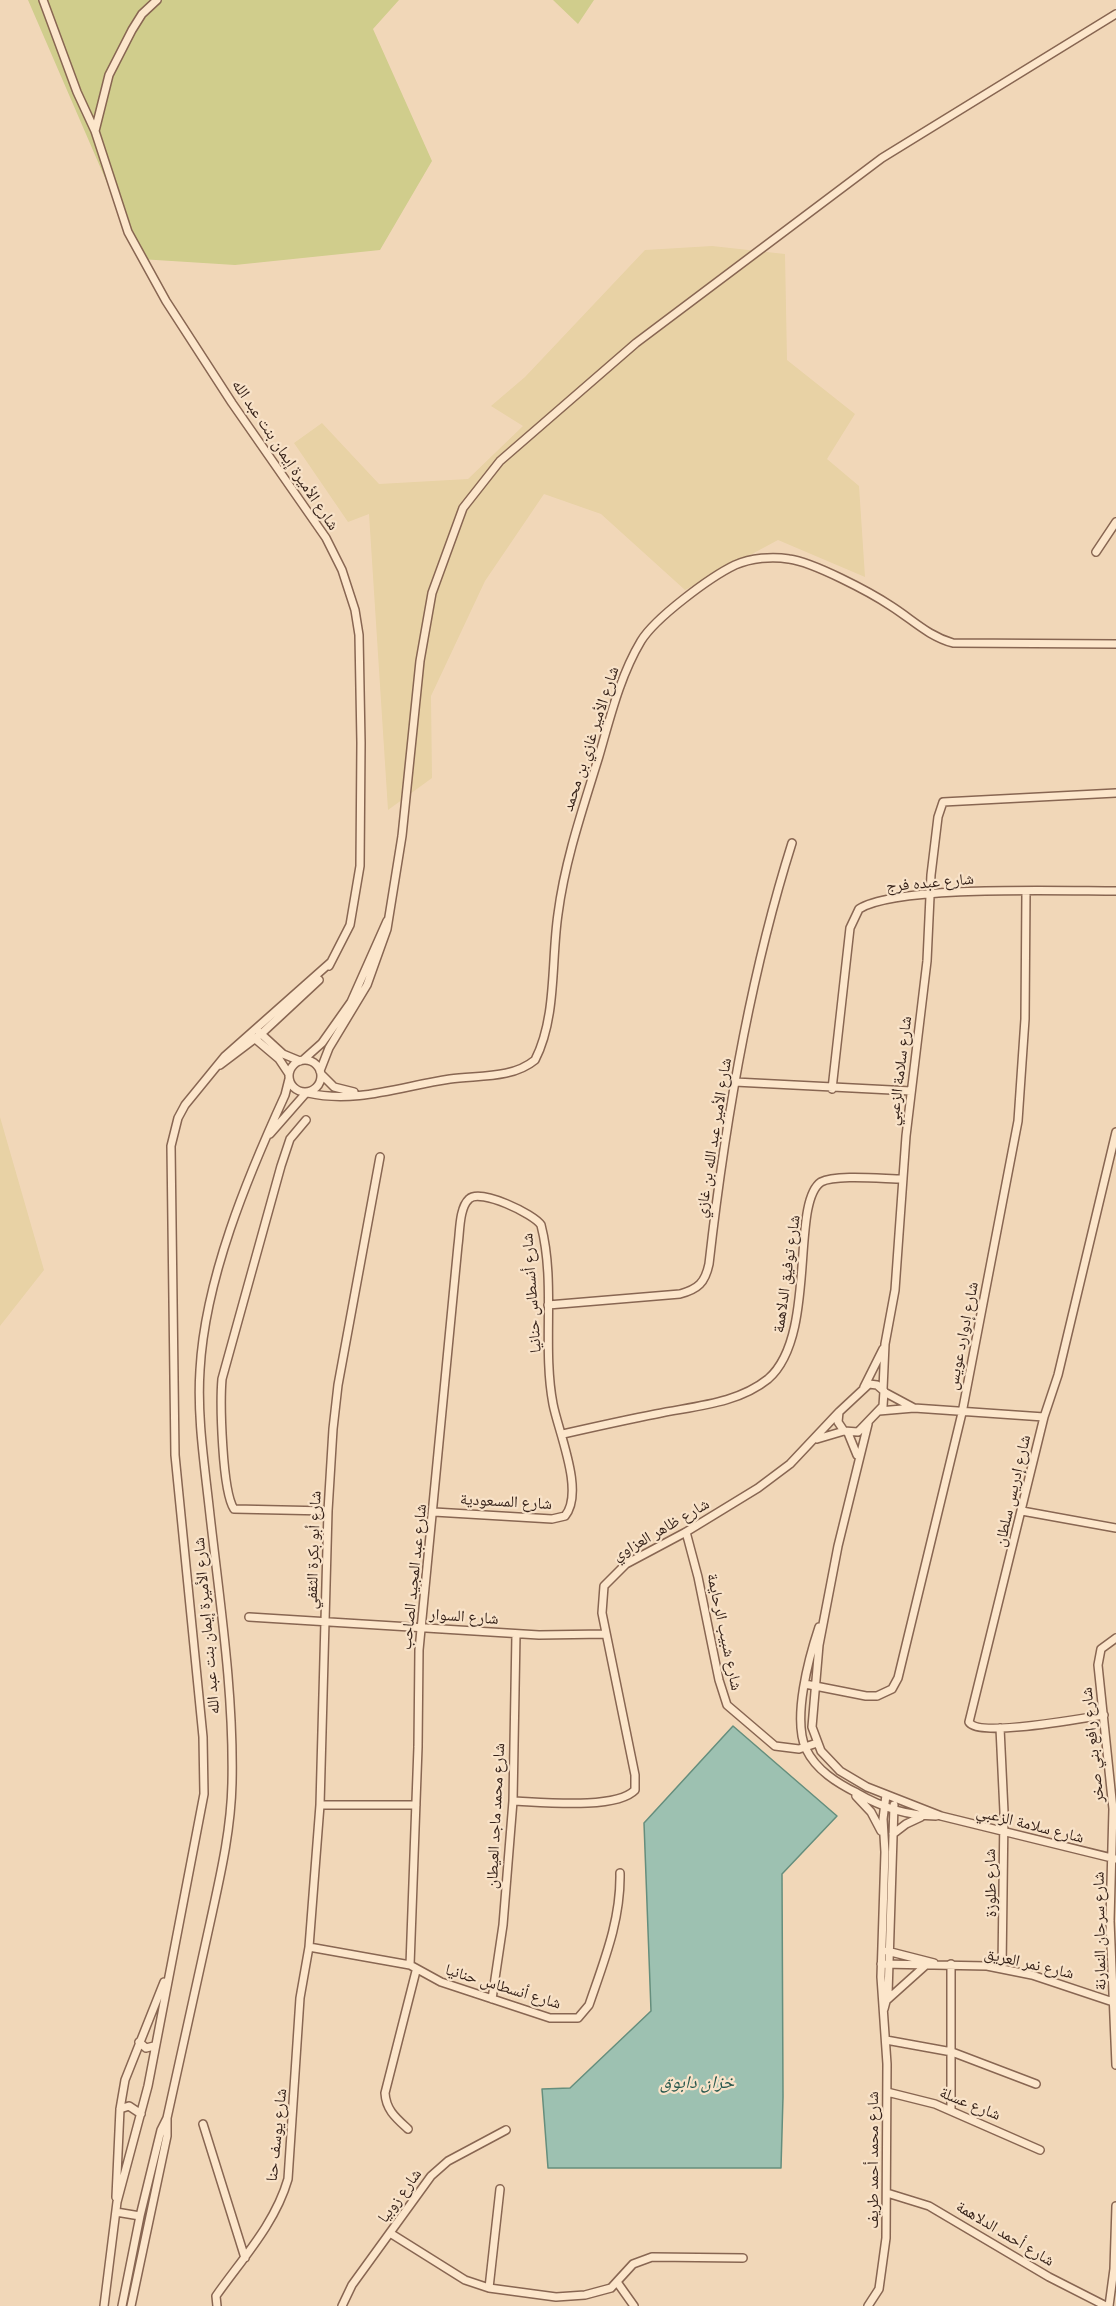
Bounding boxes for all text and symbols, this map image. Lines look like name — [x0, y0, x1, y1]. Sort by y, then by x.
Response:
street label: شارع الأميرة إيمان بنت عبد الله — [227, 376, 343, 534]
street label: شارع الأمير غازي بن محمد — [558, 664, 624, 814]
street label: شارع عبده فرج — [885, 870, 975, 896]
street label: شارع سلامة الزعبي — [884, 1015, 916, 1127]
street label: شارع الأمير عبد الله بن غازي — [692, 1057, 736, 1219]
street label: شارع توفيق الدلاهمة — [769, 1214, 805, 1334]
street label: شارع أنسطاس حنانيا — [518, 1232, 546, 1354]
street label: شارع إدوارد عويس — [943, 1280, 983, 1392]
street label: شارع إدريس سلطان — [991, 1433, 1035, 1549]
street label: شارع أبو بكرة الثقفي — [302, 1490, 326, 1610]
street label: شارع المسعودية — [460, 1490, 552, 1514]
street label: شارع ظاهر العزاوي — [609, 1495, 713, 1565]
street label: شارع عبد المجيد الصاحب — [397, 1503, 431, 1651]
street label: شارع الأميرة إيمان بنت عبد الله — [190, 1537, 224, 1715]
street label: شارع شبيب الرحايمة — [702, 1572, 746, 1692]
street label: شارع السوار — [429, 1605, 499, 1629]
street label: شارع رافع بني صخر — [1077, 1686, 1109, 1804]
street label: شارع محمد ماجد العيطان — [483, 1743, 509, 1889]
street label: شارع سلامة الزعبي — [974, 1802, 1086, 1848]
street label: شارع طلوزة — [981, 1848, 1001, 1918]
street label: شارع سرحان النمارنة — [1089, 1871, 1111, 1991]
street label: شارع نمر العريق — [982, 1944, 1076, 1984]
street label: شارع أنسطاس حنانيا — [443, 1960, 563, 2014]
water label: خزان دابوق — [660, 2072, 734, 2094]
street label: شارع عسلة — [937, 2083, 1003, 2125]
street label: شارع يوسف حنا — [263, 2088, 291, 2182]
street label: شارع محمد أحمد طريف — [863, 2091, 883, 2229]
street label: شارع زوبيا — [374, 2165, 426, 2227]
street label: شارع أحمد الدلاهمة — [952, 2197, 1058, 2271]

